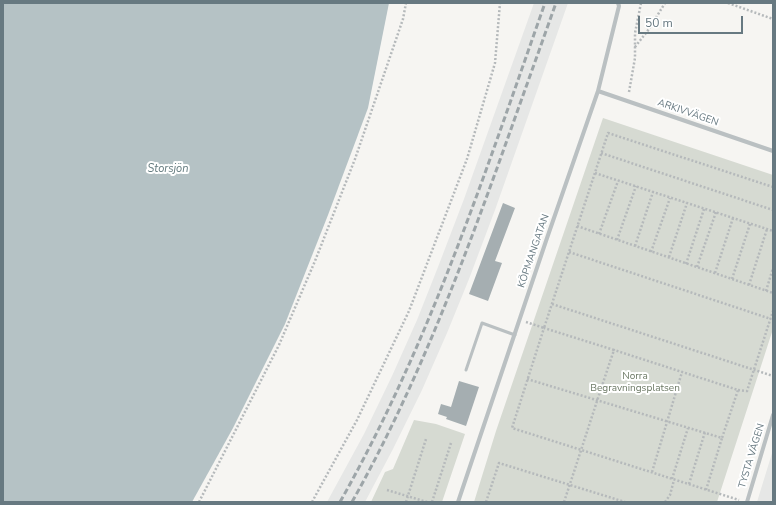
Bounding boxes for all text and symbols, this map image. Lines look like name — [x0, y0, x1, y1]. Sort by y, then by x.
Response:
scale bar — [640, 8, 745, 34]
text: 50 m — [645, 15, 673, 31]
street label: ARKIVVÄGEN — [656, 97, 720, 129]
water label: Storsjön — [148, 162, 188, 176]
street label: KÖPMANGATAN — [516, 213, 552, 289]
park label: Norra Begravningsplatsen — [590, 371, 680, 394]
street label: TYSTA VÄGEN — [736, 422, 768, 490]

